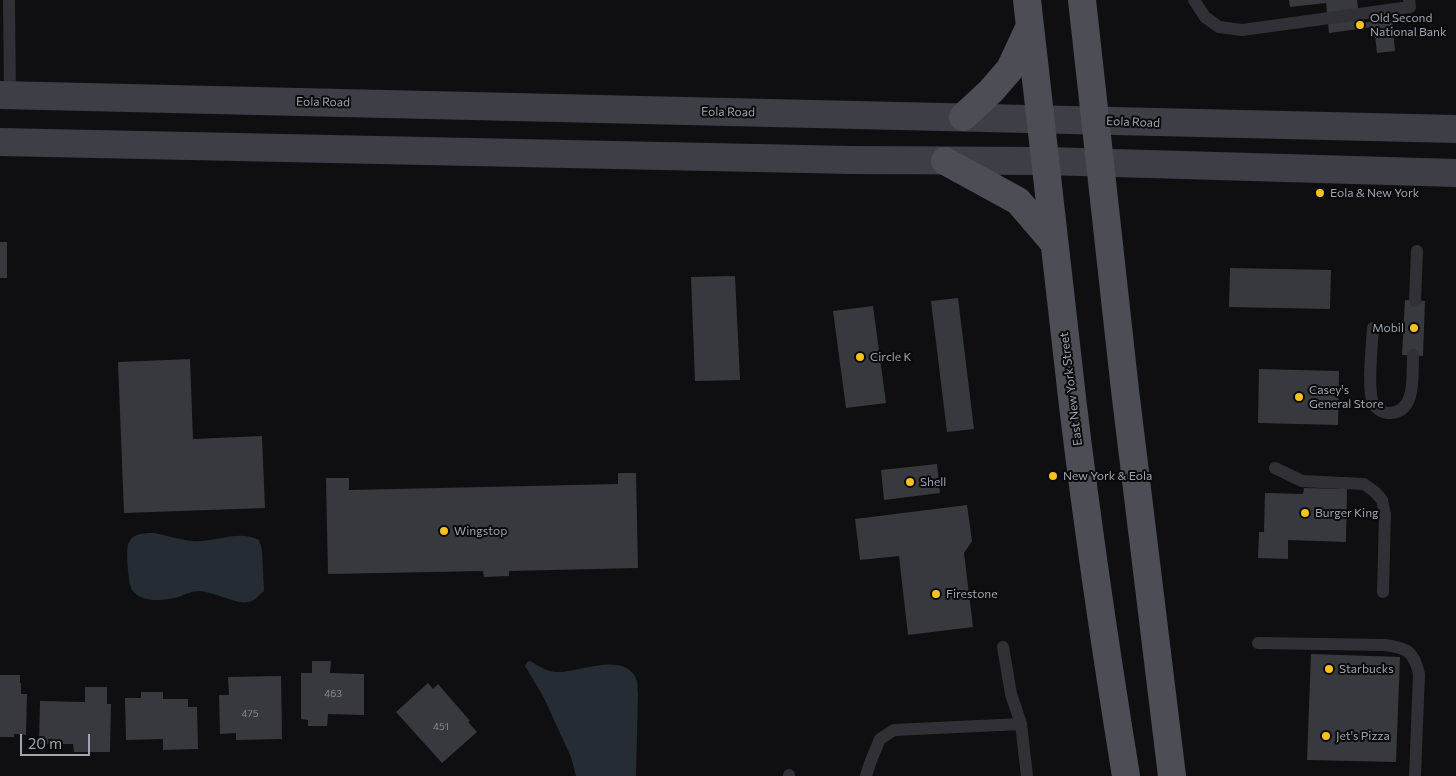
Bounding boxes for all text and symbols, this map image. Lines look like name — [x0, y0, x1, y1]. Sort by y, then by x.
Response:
place label: Old Second National Bank — [1370, 11, 1446, 39]
marker: Old Second National Bank — [1354, 19, 1366, 31]
street label: Eola Road — [296, 94, 350, 110]
street label: Eola Road — [701, 104, 755, 120]
street label: Eola Road — [1106, 114, 1160, 130]
place label: Eola & New York — [1330, 186, 1419, 200]
marker: Eola & New York — [1314, 187, 1326, 199]
place label: Mobil — [1372, 321, 1404, 335]
marker: Mobil — [1408, 322, 1420, 334]
street label: East New York Street — [1057, 331, 1085, 447]
place label: Circle K — [870, 350, 912, 364]
marker: Circle K — [854, 351, 866, 363]
place label: Casey's General Store — [1309, 383, 1383, 411]
marker: Casey's General Store — [1293, 391, 1305, 403]
place label: New York & Eola — [1063, 469, 1152, 483]
marker: New York & Eola — [1047, 470, 1059, 482]
place label: Shell — [920, 475, 946, 489]
marker: Shell — [904, 476, 916, 488]
place label: Burger King — [1315, 506, 1379, 520]
marker: Burger King — [1299, 507, 1311, 519]
place label: Wingstop — [454, 524, 507, 538]
marker: Wingstop — [438, 525, 450, 537]
place label: Firestone — [946, 587, 998, 601]
marker: Firestone — [930, 588, 942, 600]
place label: Starbucks — [1339, 662, 1394, 676]
marker: Starbucks — [1323, 663, 1335, 675]
house number: 463 — [324, 688, 342, 700]
house number: 475 — [242, 708, 258, 720]
house number: 451 — [433, 721, 449, 733]
scale bar — [22, 724, 92, 756]
place label: Jet's Pizza — [1336, 729, 1390, 743]
marker: Jet's Pizza — [1320, 730, 1332, 742]
text: 20 m — [28, 734, 62, 752]

